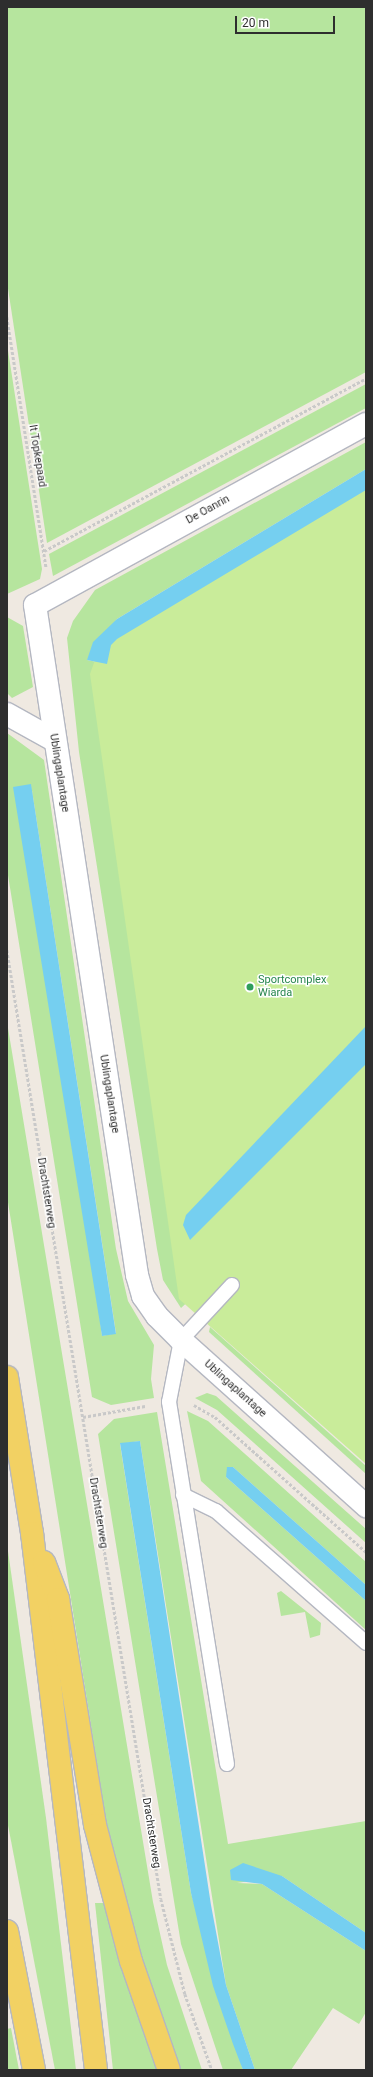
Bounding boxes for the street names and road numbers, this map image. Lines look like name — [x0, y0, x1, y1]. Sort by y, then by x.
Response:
street label: It Topkepaad — [26, 424, 48, 488]
street label: De Oanrin — [184, 493, 232, 527]
street label: Ublingaplantage — [46, 733, 72, 813]
street label: Ublingaplantage — [96, 1054, 122, 1134]
street label: Drachtsterweg — [34, 1157, 58, 1229]
street label: Ublingaplantage — [201, 1358, 269, 1420]
street label: Drachtsterweg — [86, 1477, 110, 1549]
street label: Drachtsterweg — [139, 1797, 163, 1869]

